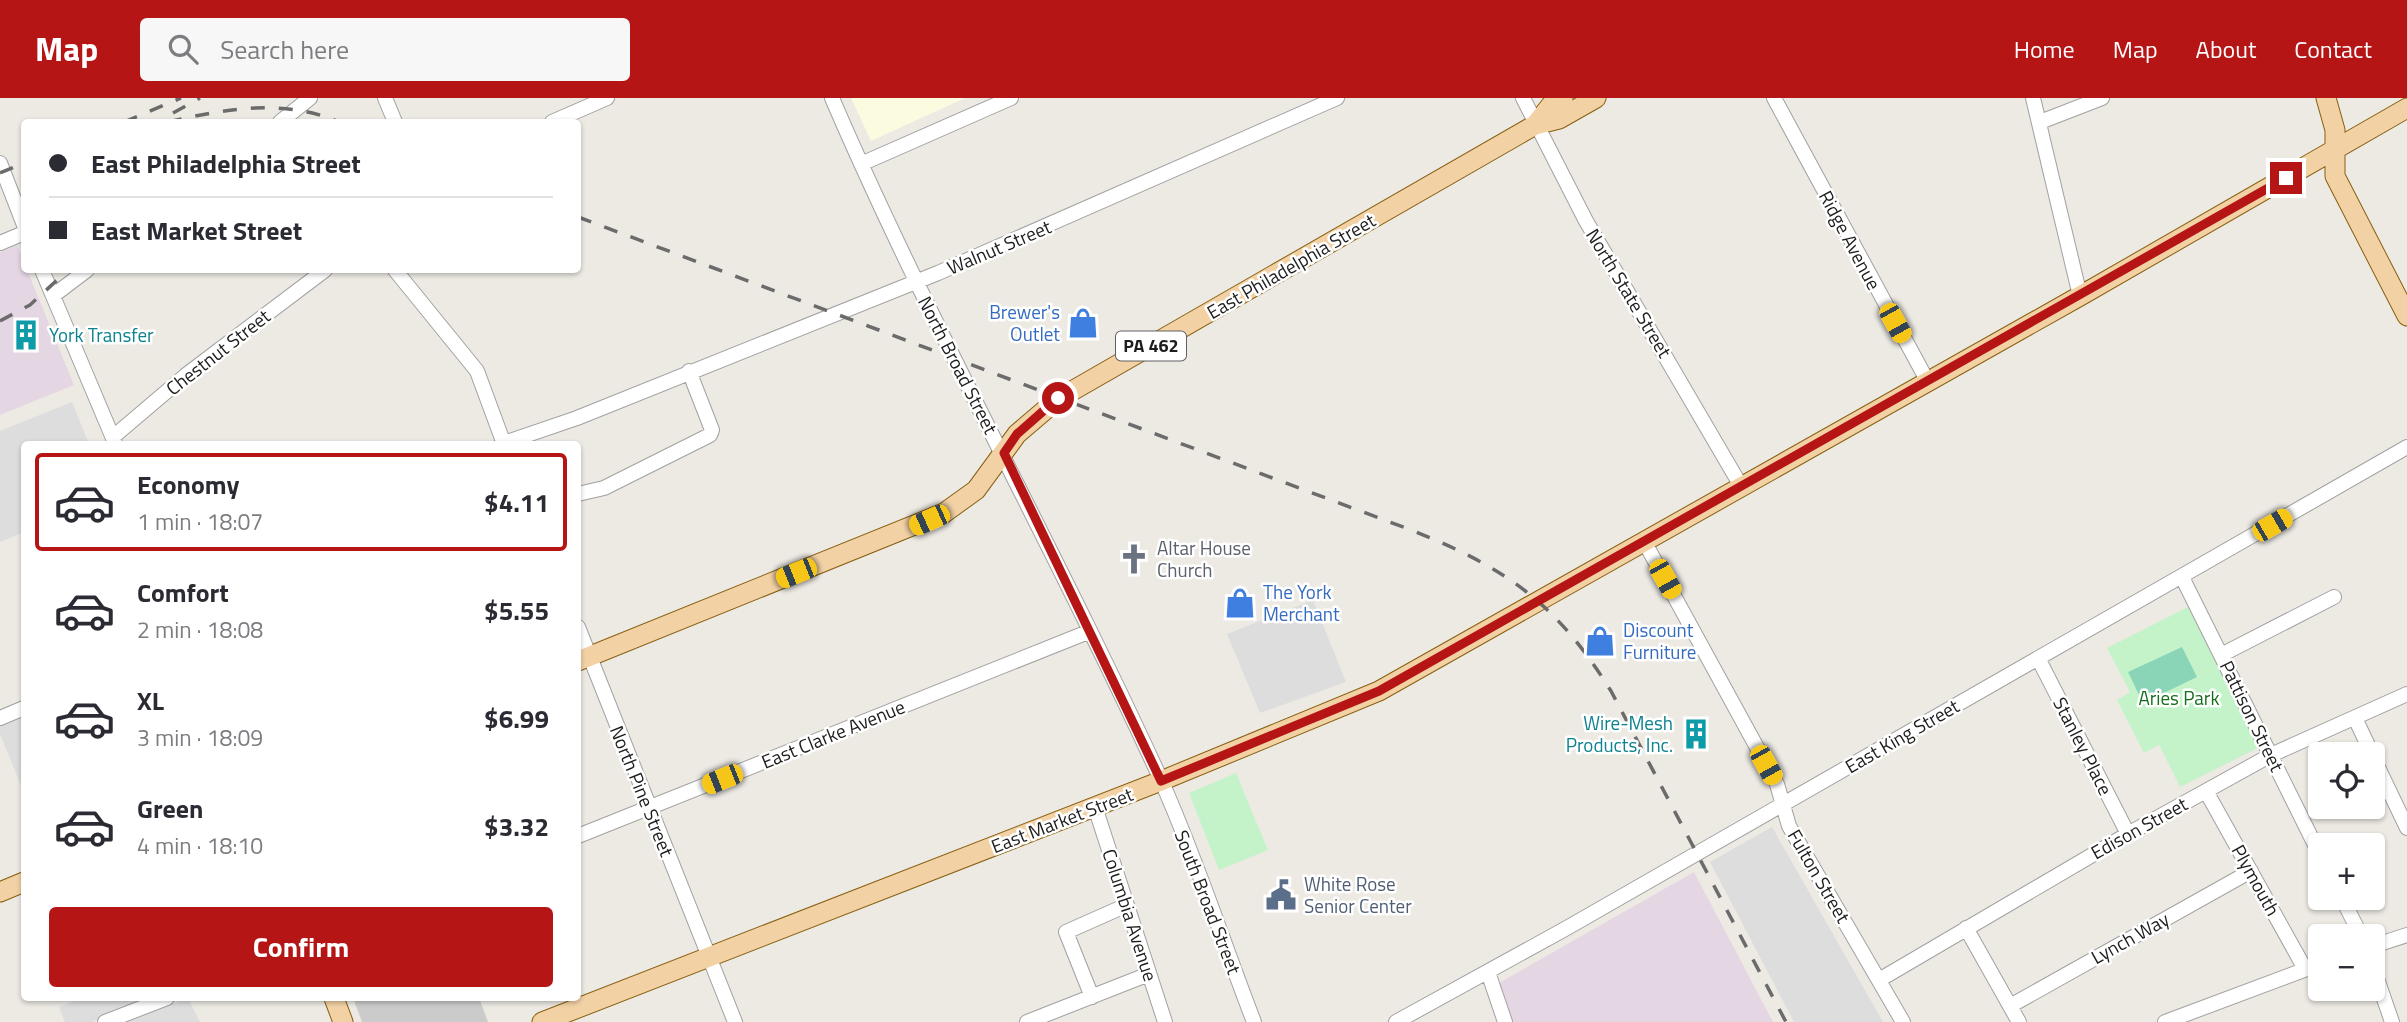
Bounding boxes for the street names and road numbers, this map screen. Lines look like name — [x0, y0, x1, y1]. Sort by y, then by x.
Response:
street label: Ridge Avenue — [1812, 185, 1889, 295]
street label: East Philadelphia Street — [1201, 205, 1381, 326]
street label: Walnut Street — [942, 211, 1056, 281]
street label: North State Street — [1579, 223, 1680, 363]
street label: North Broad Street — [911, 291, 1006, 439]
street label: Chestnut Street — [159, 301, 276, 402]
road number: PA 462 — [1116, 332, 1186, 360]
street label: Pattison Street — [2213, 655, 2292, 777]
street label: East King Street — [1839, 691, 1965, 780]
street label: East Clarke Avenue — [757, 692, 909, 776]
street label: Stanley Place — [2046, 692, 2121, 800]
street label: North Pine Street — [603, 721, 682, 861]
street label: East Market Street — [987, 779, 1137, 860]
street label: Edison Street — [2085, 789, 2193, 866]
street label: Fulton Street — [1781, 823, 1858, 928]
street label: South Broad Street — [1168, 826, 1249, 978]
street label: Plymouth — [2225, 839, 2288, 921]
street label: Columbia Avenue — [1095, 845, 1166, 985]
street label: Lynch Way — [2085, 904, 2174, 971]

